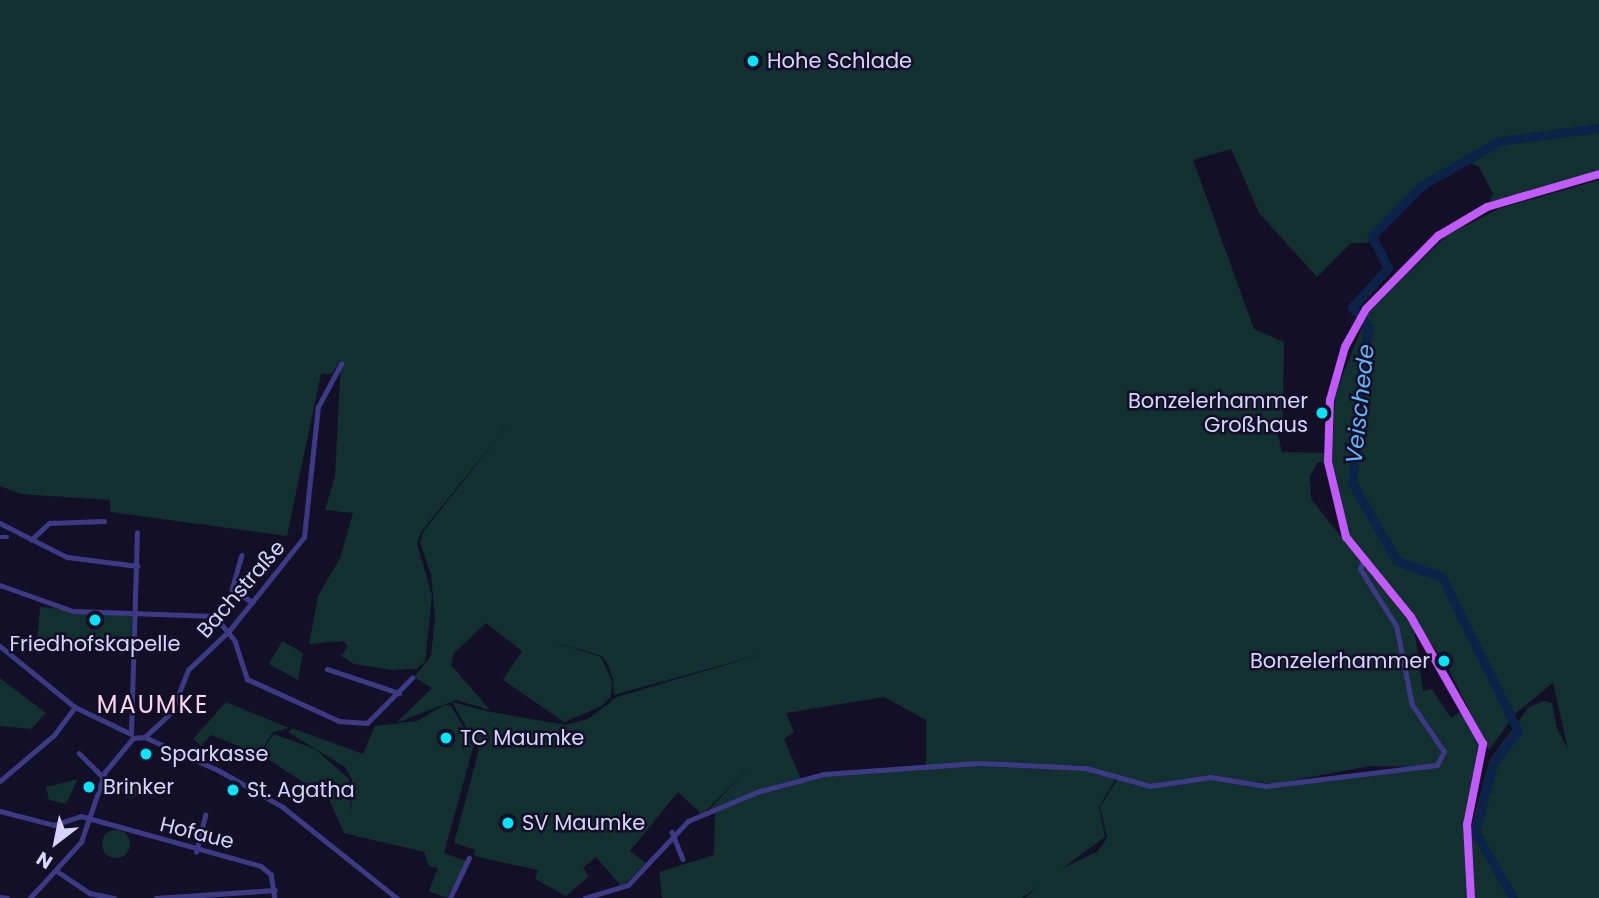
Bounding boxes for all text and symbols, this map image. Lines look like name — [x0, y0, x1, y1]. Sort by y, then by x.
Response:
place label: Hohe Schlade — [767, 48, 912, 74]
marker: Hohe Schlade — [745, 53, 761, 69]
water label: Veischede — [1340, 343, 1380, 465]
place label: Bonzelerhammer Großhaus — [1128, 388, 1308, 438]
marker: Bonzelerhammer Großhaus — [1314, 405, 1330, 421]
street label: Bachstraße — [192, 535, 290, 643]
marker: Friedhofskapelle — [87, 612, 103, 628]
place label: Friedhofskapelle — [9, 631, 181, 657]
place label: Bonzelerhammer — [1250, 648, 1430, 674]
marker: Bonzelerhammer — [1436, 653, 1452, 669]
district label: MAUMKE — [98, 691, 208, 719]
place label: TC Maumke — [460, 725, 584, 751]
marker: TC Maumke — [438, 730, 454, 746]
place label: Sparkasse — [160, 741, 269, 767]
marker: Sparkasse — [138, 746, 154, 762]
place label: Brinker — [103, 774, 174, 800]
place label: St. Agatha — [247, 777, 355, 803]
marker: Brinker — [81, 779, 97, 795]
marker: St. Agatha — [225, 782, 241, 798]
north arrow — [21, 807, 91, 877]
place label: SV Maumke — [522, 810, 645, 836]
street label: Hofaue — [157, 812, 237, 854]
marker: SV Maumke — [500, 815, 516, 831]
text: N — [31, 845, 58, 875]

